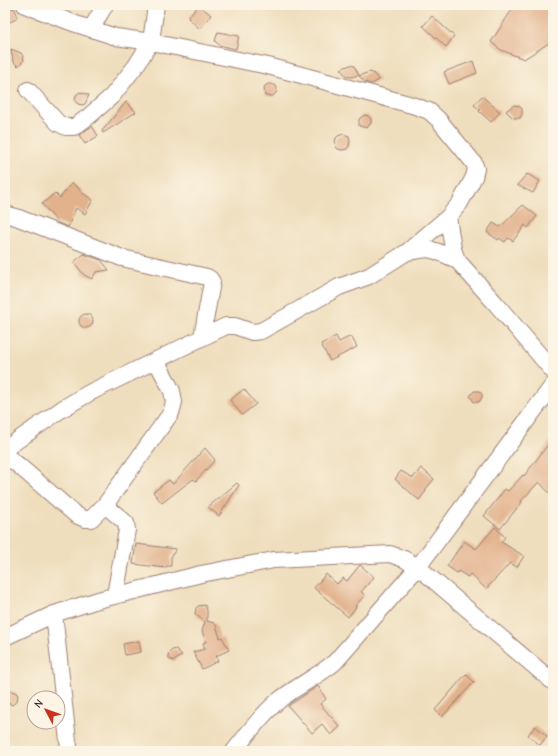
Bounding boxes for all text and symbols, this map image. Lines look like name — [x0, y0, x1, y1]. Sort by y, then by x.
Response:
north arrow — [26, 690, 66, 730]
text: N — [32, 697, 46, 711]

